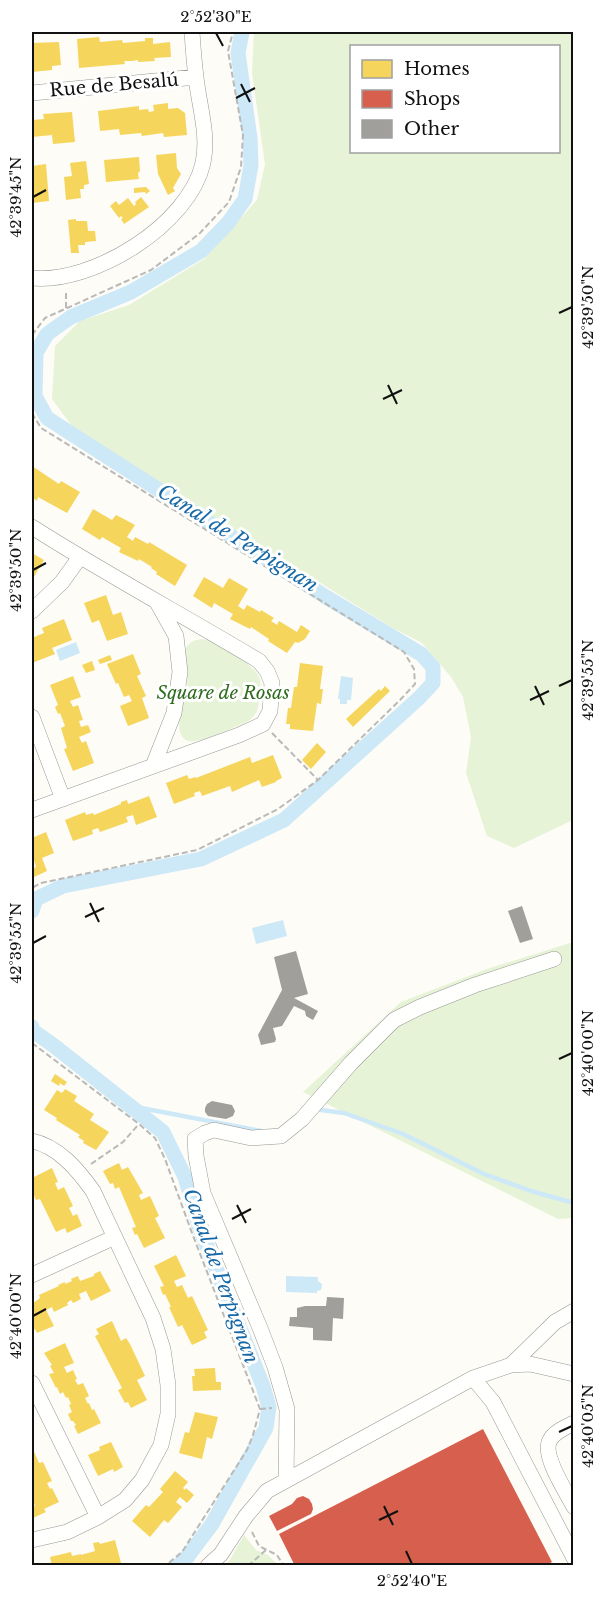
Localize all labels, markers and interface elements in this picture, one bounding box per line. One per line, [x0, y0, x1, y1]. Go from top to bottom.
text: 2°52'30"E [180, 7, 252, 26]
legend [350, 45, 560, 153]
text: Homes [404, 58, 470, 80]
street label: Rue de Besalú [49, 68, 179, 102]
text: Shops [404, 88, 460, 110]
text: Other [404, 118, 460, 140]
text: 42°39'45"N [6, 156, 25, 238]
text: 42°39'50"N [578, 265, 597, 349]
water label: Canal de Perpignan [153, 479, 323, 597]
text: 42°39'50"N [6, 528, 25, 612]
text: 42°39'55"N [578, 639, 597, 721]
park label: Square de Rosas [156, 682, 290, 704]
text: 42°39'55"N [6, 902, 25, 984]
text: 42°40'00"N [578, 1010, 597, 1096]
water label: Canal de Perpignan [178, 1185, 264, 1367]
text: 42°40'00"N [6, 1273, 25, 1359]
text: 42°40'05"N [578, 1384, 597, 1468]
text: 2°52'40"E [377, 1571, 447, 1590]

